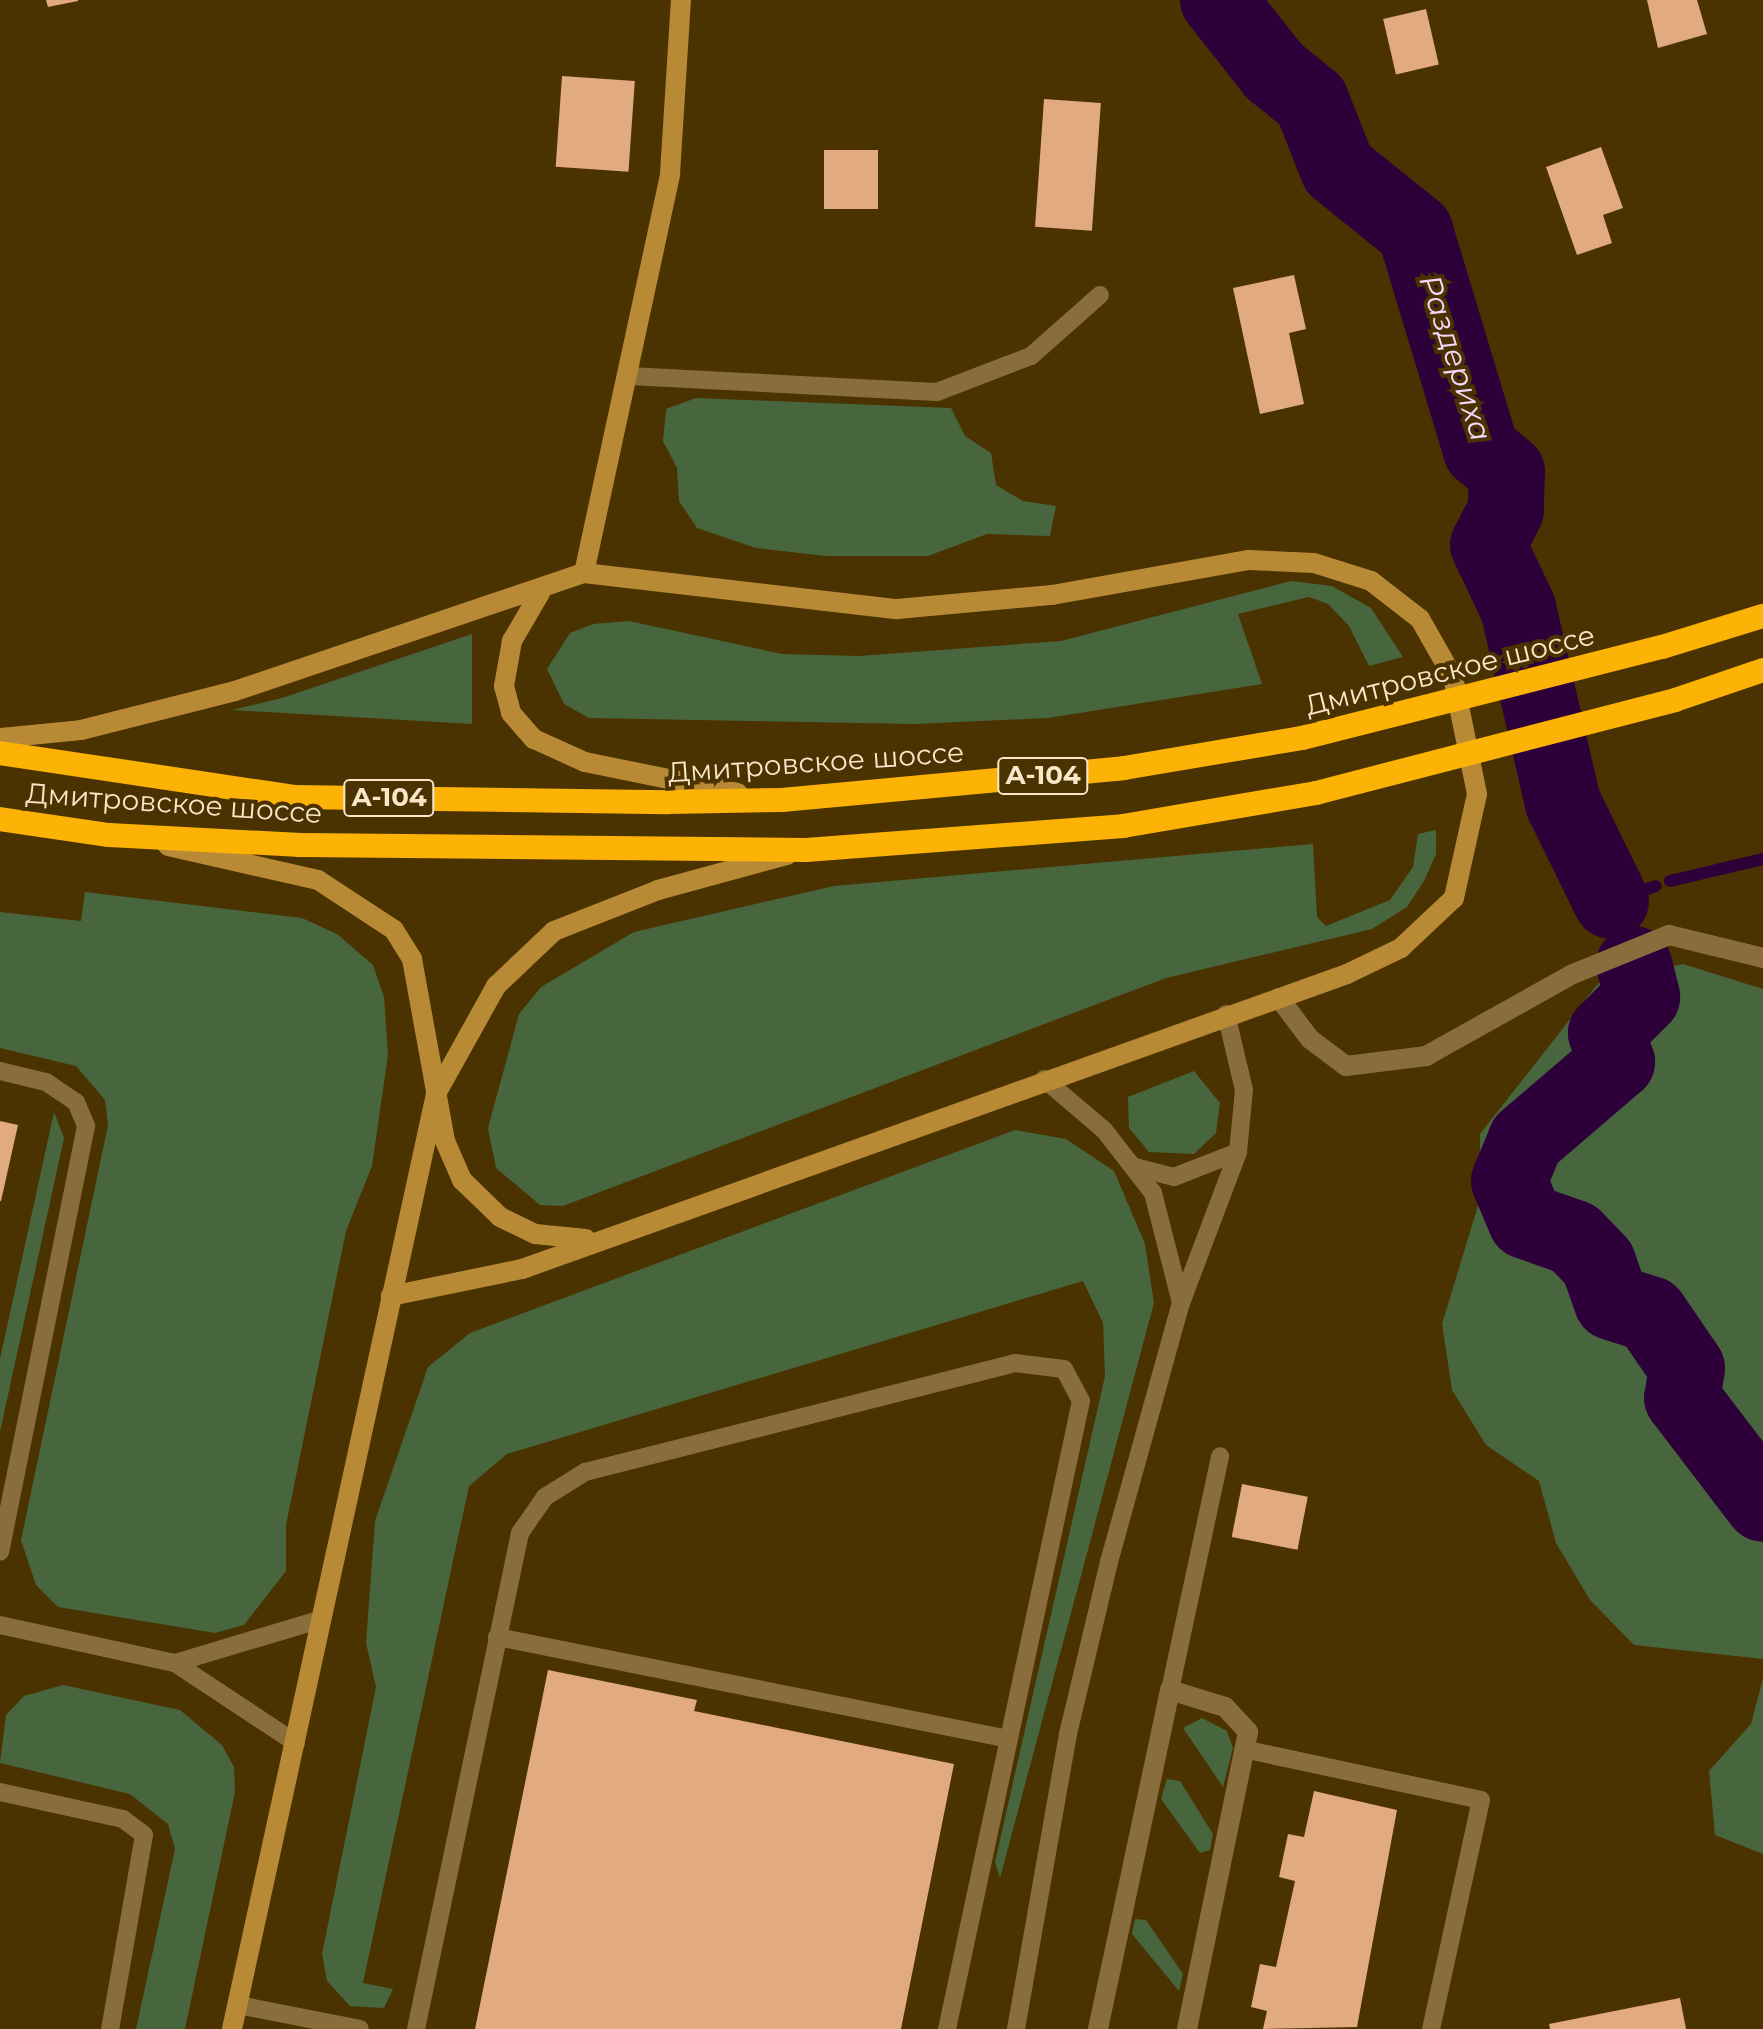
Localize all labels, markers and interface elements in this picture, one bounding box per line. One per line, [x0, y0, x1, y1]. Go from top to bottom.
water label: Раздериха [1411, 270, 1499, 446]
street label: Дмитровское шоссе [1302, 618, 1598, 722]
street label: Дмитровское шоссе [667, 735, 965, 789]
road number: А-104 [997, 754, 1089, 798]
street label: Дмитровское шоссе [25, 776, 323, 830]
road number: А-104 [343, 776, 435, 820]

